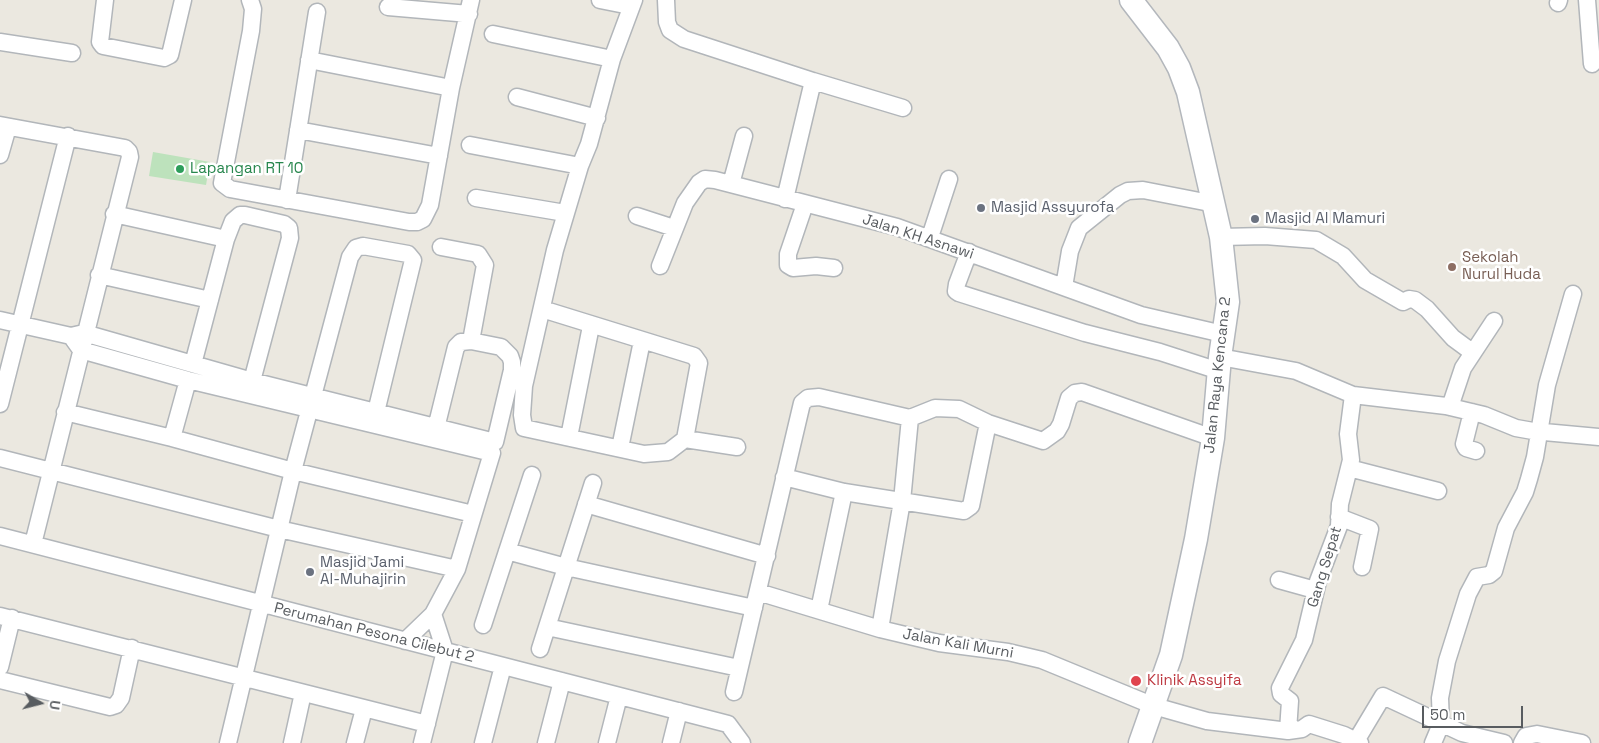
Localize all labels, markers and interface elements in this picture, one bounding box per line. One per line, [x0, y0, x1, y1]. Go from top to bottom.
place label: Lapangan RT 10 [190, 160, 303, 178]
marker: Lapangan RT 10 [174, 163, 186, 175]
place label: Masjid Assyurofa [991, 199, 1114, 217]
marker: Masjid Assyurofa [975, 202, 987, 214]
place label: Masjid Al Mamuri [1265, 210, 1385, 228]
street label: Jalan KH Asnawi [860, 211, 976, 263]
marker: Masjid Al Mamuri [1249, 213, 1261, 225]
place label: Sekolah Nurul Huda [1462, 249, 1541, 284]
marker: Sekolah Nurul Huda [1446, 261, 1458, 273]
street label: Jalan Raya Kencana 2 [1201, 296, 1235, 454]
street label: Gang Sepat [1304, 524, 1346, 610]
place label: Masjid Jami Al-Muhajirin [320, 554, 406, 589]
marker: Masjid Jami Al-Muhajirin [304, 566, 316, 578]
street label: Perumahan Pesona Cilebut 2 [272, 599, 476, 667]
street label: Jalan Kali Murni [901, 625, 1015, 663]
place label: Klinik Assyifa [1147, 672, 1242, 690]
marker: Klinik Assyifa [1129, 674, 1143, 688]
north arrow [15, 678, 65, 728]
scale bar [1424, 696, 1525, 728]
text: U [45, 699, 64, 711]
text: 50 m [1430, 705, 1465, 724]

